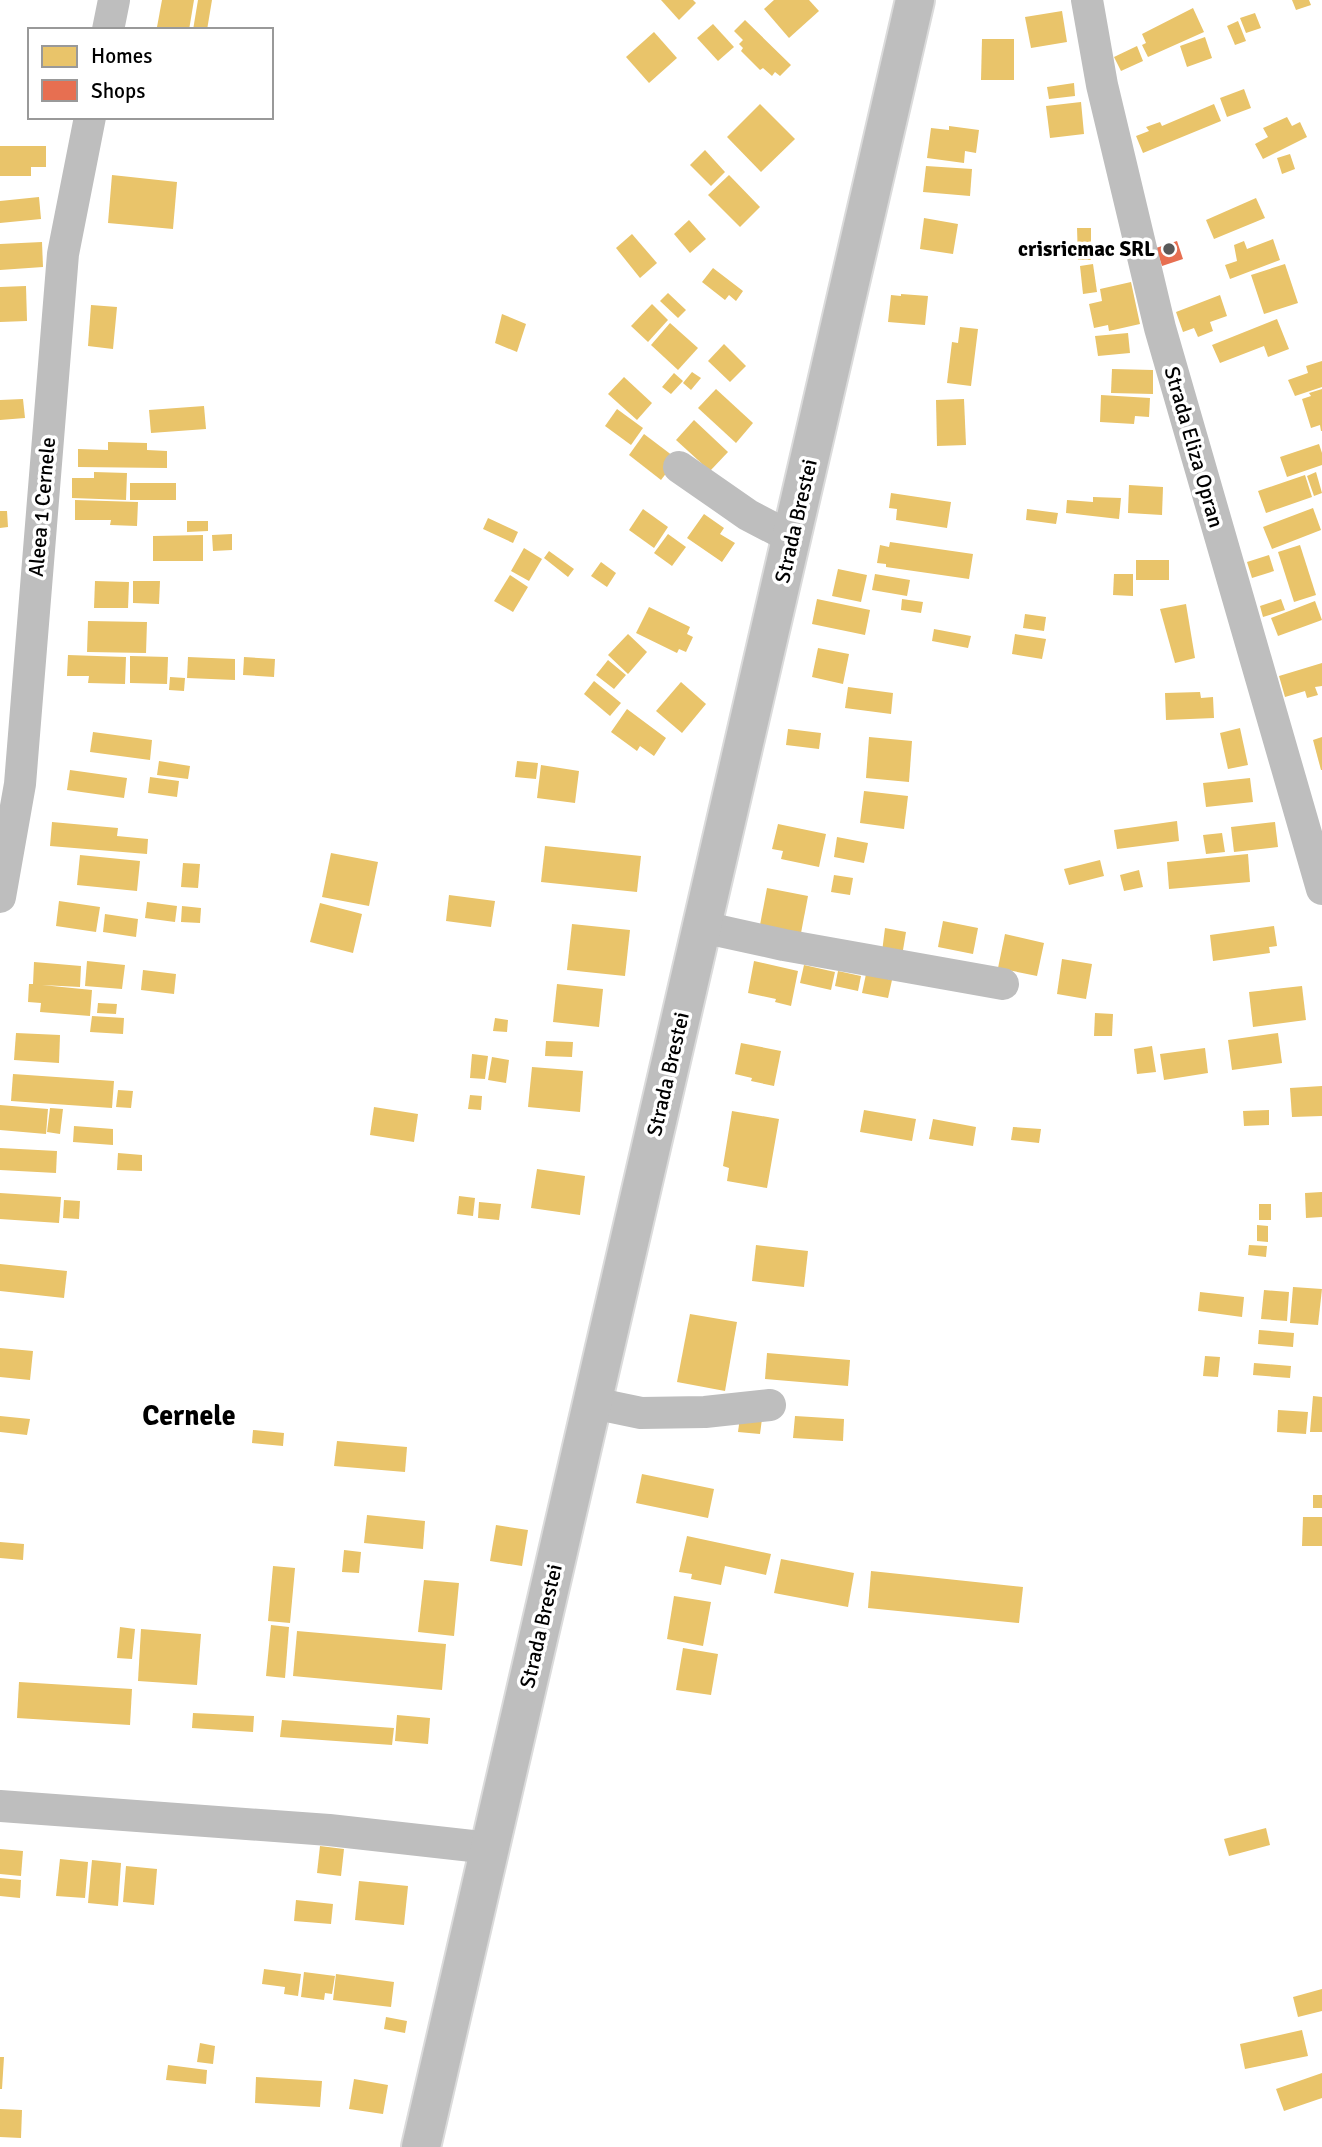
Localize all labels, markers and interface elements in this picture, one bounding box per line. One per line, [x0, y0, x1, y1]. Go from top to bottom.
legend [28, 28, 273, 119]
text: Homes [91, 43, 153, 69]
text: Shops [91, 78, 145, 104]
place label: crisricmac SRL [1018, 236, 1155, 262]
marker: crisricmac SRL [1161, 241, 1177, 257]
street label: Strada Eliza Opran [1159, 363, 1229, 531]
street label: Aleea 1 Cernele [23, 436, 61, 578]
street label: Strada Brestei [769, 457, 823, 585]
street label: Strada Brestei [641, 1010, 695, 1138]
district label: Cernele [142, 1399, 236, 1433]
street label: Strada Brestei [514, 1562, 568, 1690]

